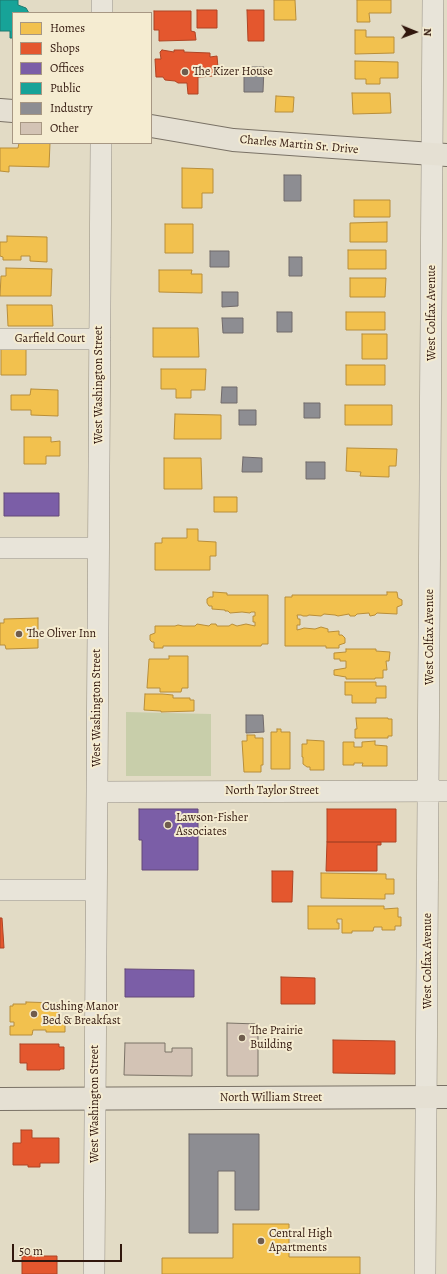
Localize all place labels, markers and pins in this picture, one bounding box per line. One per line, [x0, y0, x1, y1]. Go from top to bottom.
place label: The Kizer House [193, 65, 273, 79]
marker: The Kizer House [180, 67, 190, 77]
place label: The Oliver Inn [27, 627, 96, 641]
marker: The Oliver Inn [14, 629, 24, 639]
place label: Lawson-Fisher Associates [176, 811, 248, 839]
marker: Lawson-Fisher Associates [163, 820, 173, 830]
place label: Cushing Manor Bed & Breakfast [42, 1000, 121, 1028]
marker: Cushing Manor Bed & Breakfast [29, 1009, 39, 1019]
place label: The Prairie Building [250, 1024, 303, 1052]
marker: The Prairie Building [237, 1033, 247, 1043]
place label: Central High Apartments [269, 1227, 332, 1255]
marker: Central High Apartments [256, 1236, 266, 1246]

